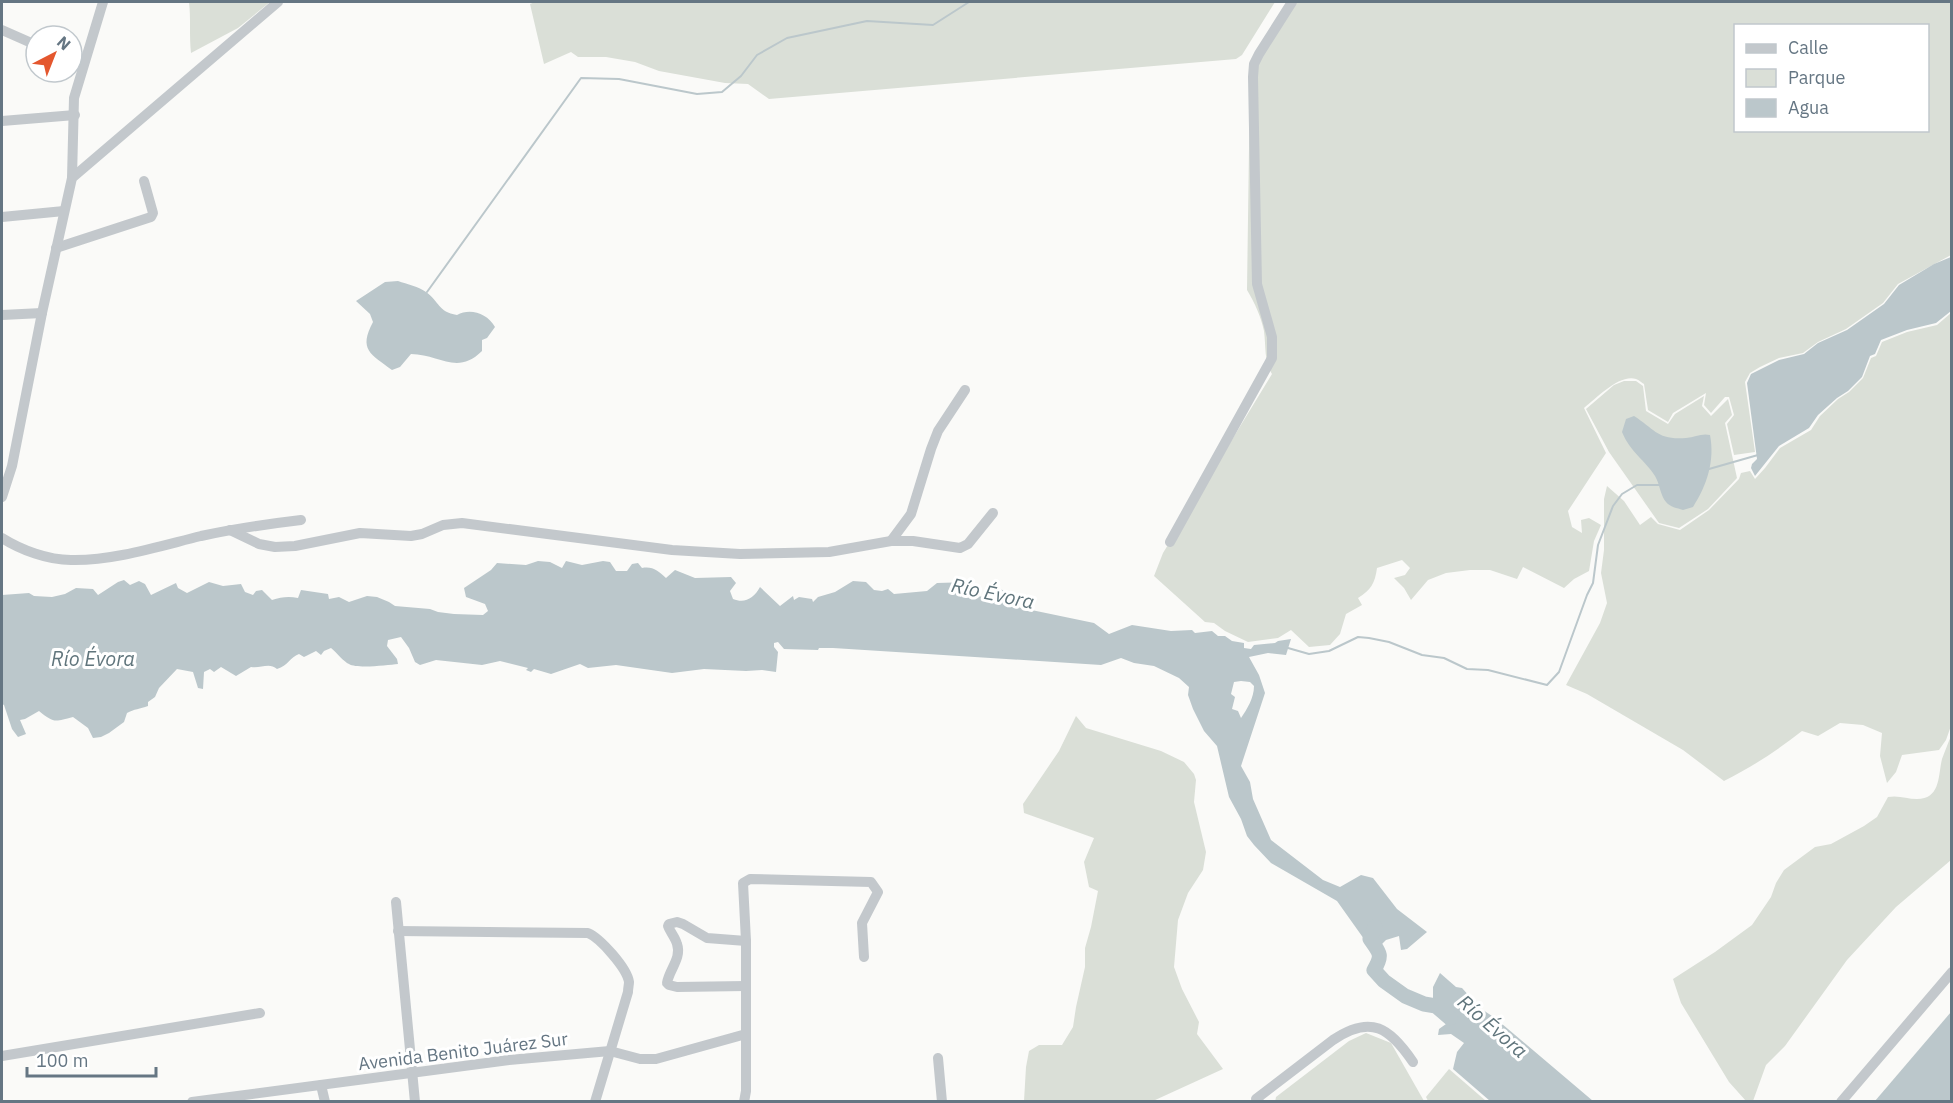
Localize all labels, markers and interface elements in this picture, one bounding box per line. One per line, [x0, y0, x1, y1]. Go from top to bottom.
north arrow [24, 24, 84, 84]
legend [1734, 24, 1929, 132]
text: N [53, 32, 75, 54]
text: Calle [1788, 36, 1828, 59]
text: Parque [1788, 66, 1846, 89]
text: Agua [1788, 96, 1829, 119]
water label: Río Évora [949, 571, 1037, 615]
water label: Río Évora [51, 645, 135, 672]
water label: Río Évora [1452, 988, 1534, 1064]
street label: Avenida Benito Juárez Sur [357, 1027, 569, 1075]
scale bar [27, 1040, 156, 1078]
text: 100 m [36, 1049, 88, 1072]

